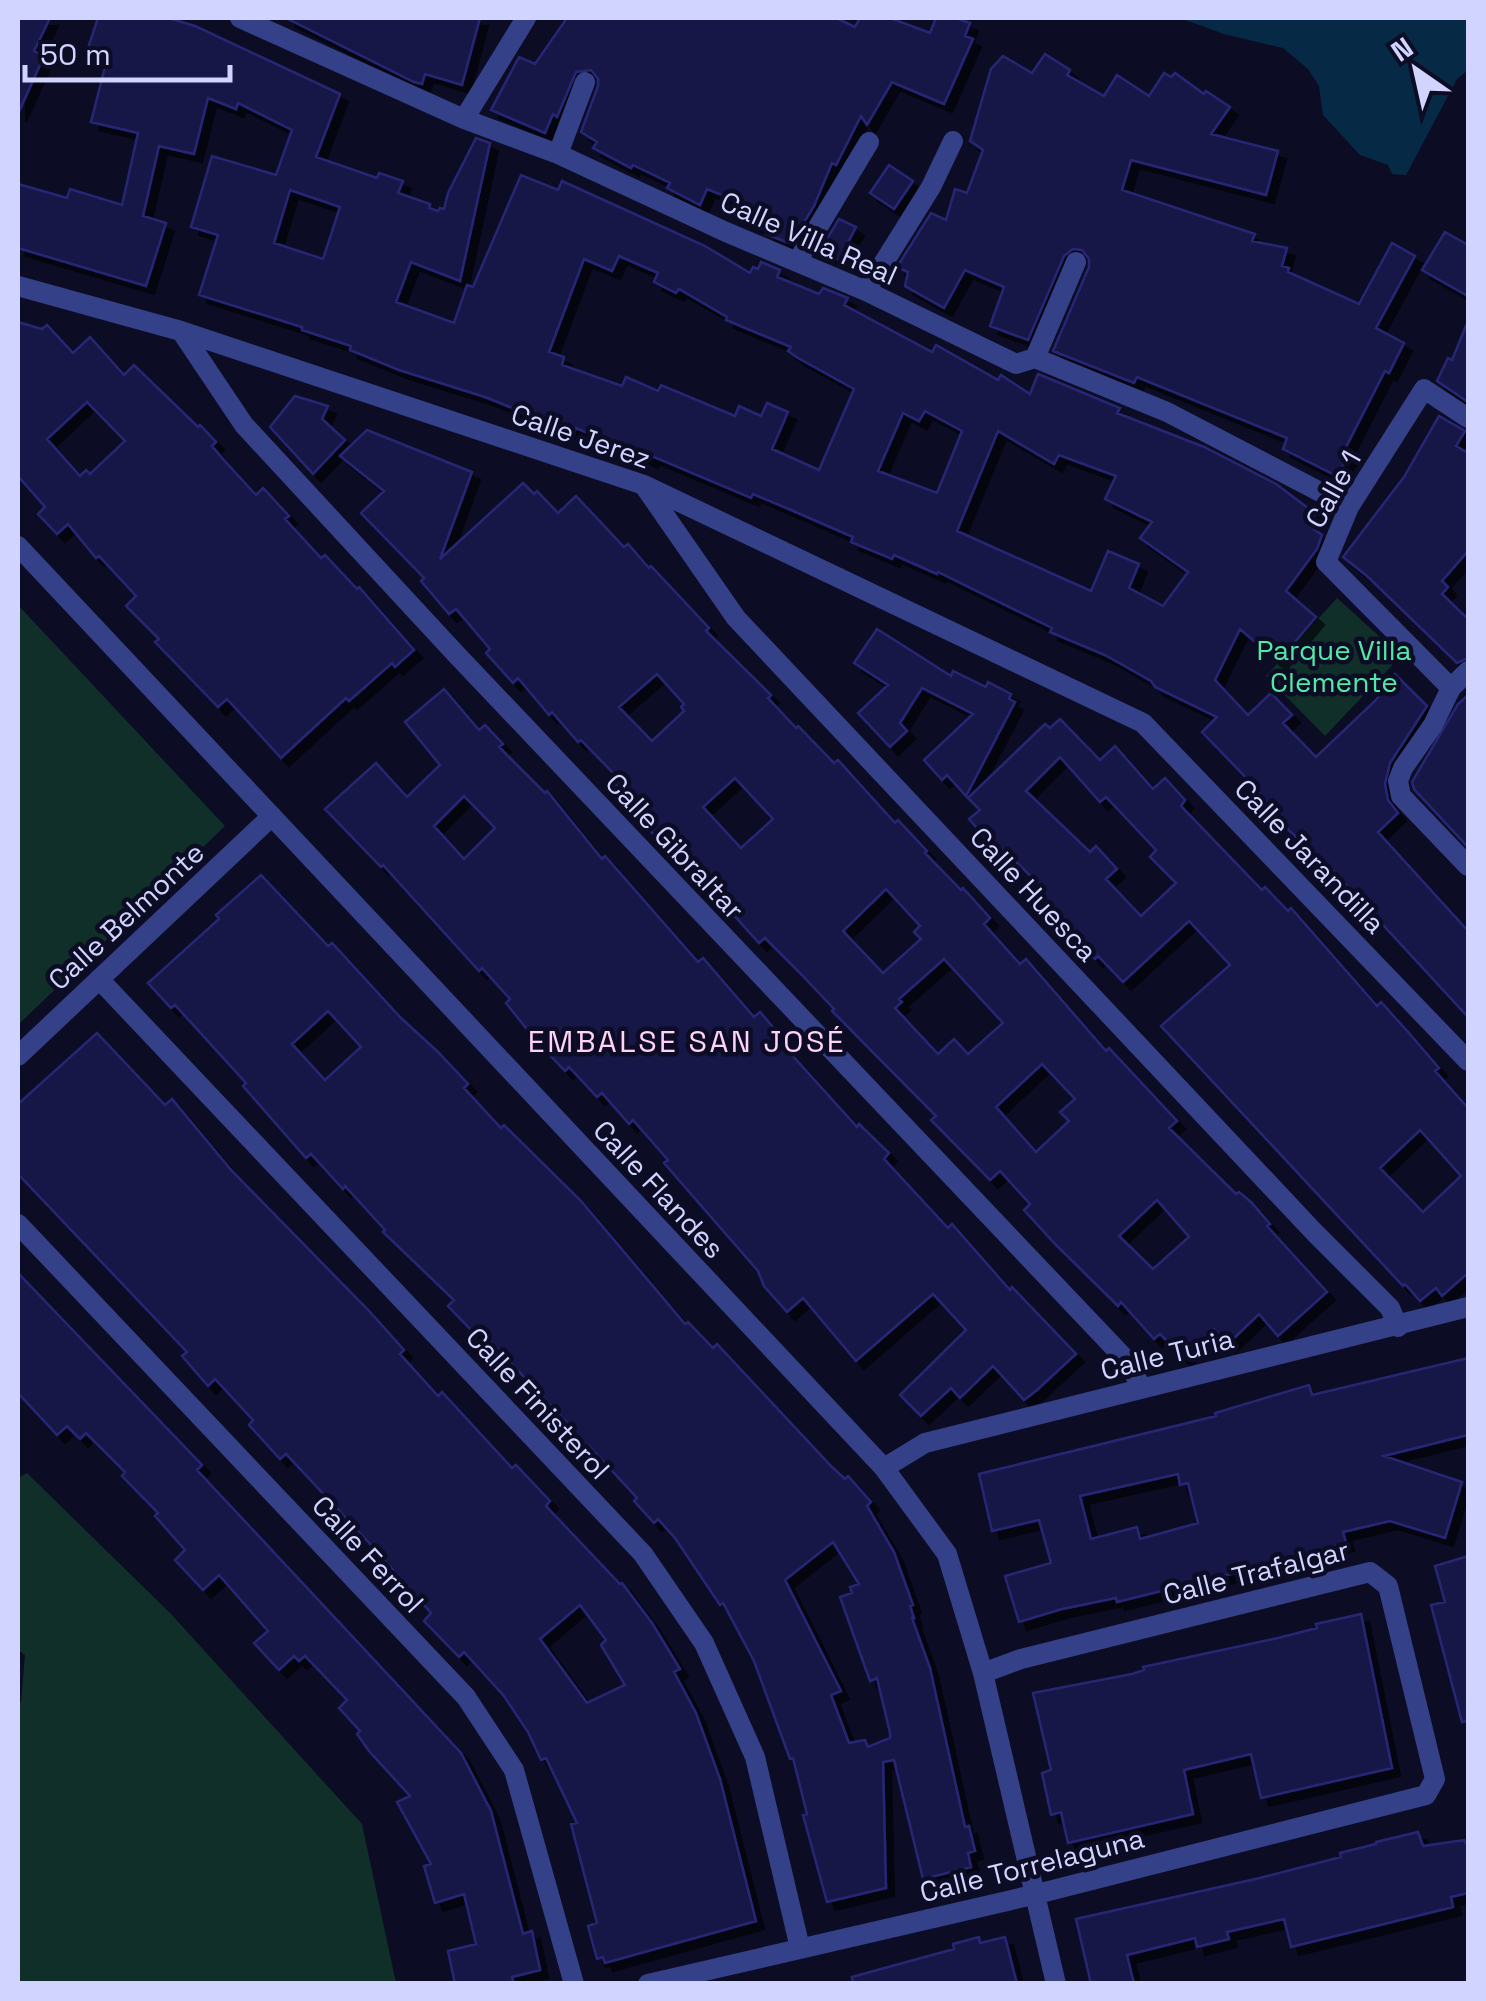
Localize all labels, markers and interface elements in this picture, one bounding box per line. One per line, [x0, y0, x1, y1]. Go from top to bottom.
scale bar [25, 20, 230, 82]
north arrow [1366, 20, 1466, 120]
text: N [1384, 29, 1420, 69]
text: 50 m [40, 35, 111, 74]
street label: Calle Villa Real [715, 183, 903, 293]
street label: Calle Jerez [507, 395, 655, 477]
street label: Calle 1 [1297, 444, 1369, 534]
park label: Parque Villa Clemente [1256, 632, 1412, 700]
street label: Calle Gibraltar [598, 765, 752, 927]
street label: Calle Jarandilla [1227, 771, 1393, 941]
street label: Calle Huesca [962, 819, 1106, 969]
street label: Calle Belmonte [40, 834, 212, 998]
district label: EMBALSE SAN JOSÉ [528, 1022, 846, 1061]
street label: Calle Flandes [586, 1112, 732, 1266]
street label: Calle Finisterol [458, 1319, 618, 1487]
street label: Calle Turia [1097, 1320, 1237, 1388]
street label: Calle Ferrol [304, 1488, 432, 1620]
street label: Calle Trafalgar [1159, 1532, 1353, 1612]
street label: Calle Torrelaguna [916, 1820, 1148, 1910]

